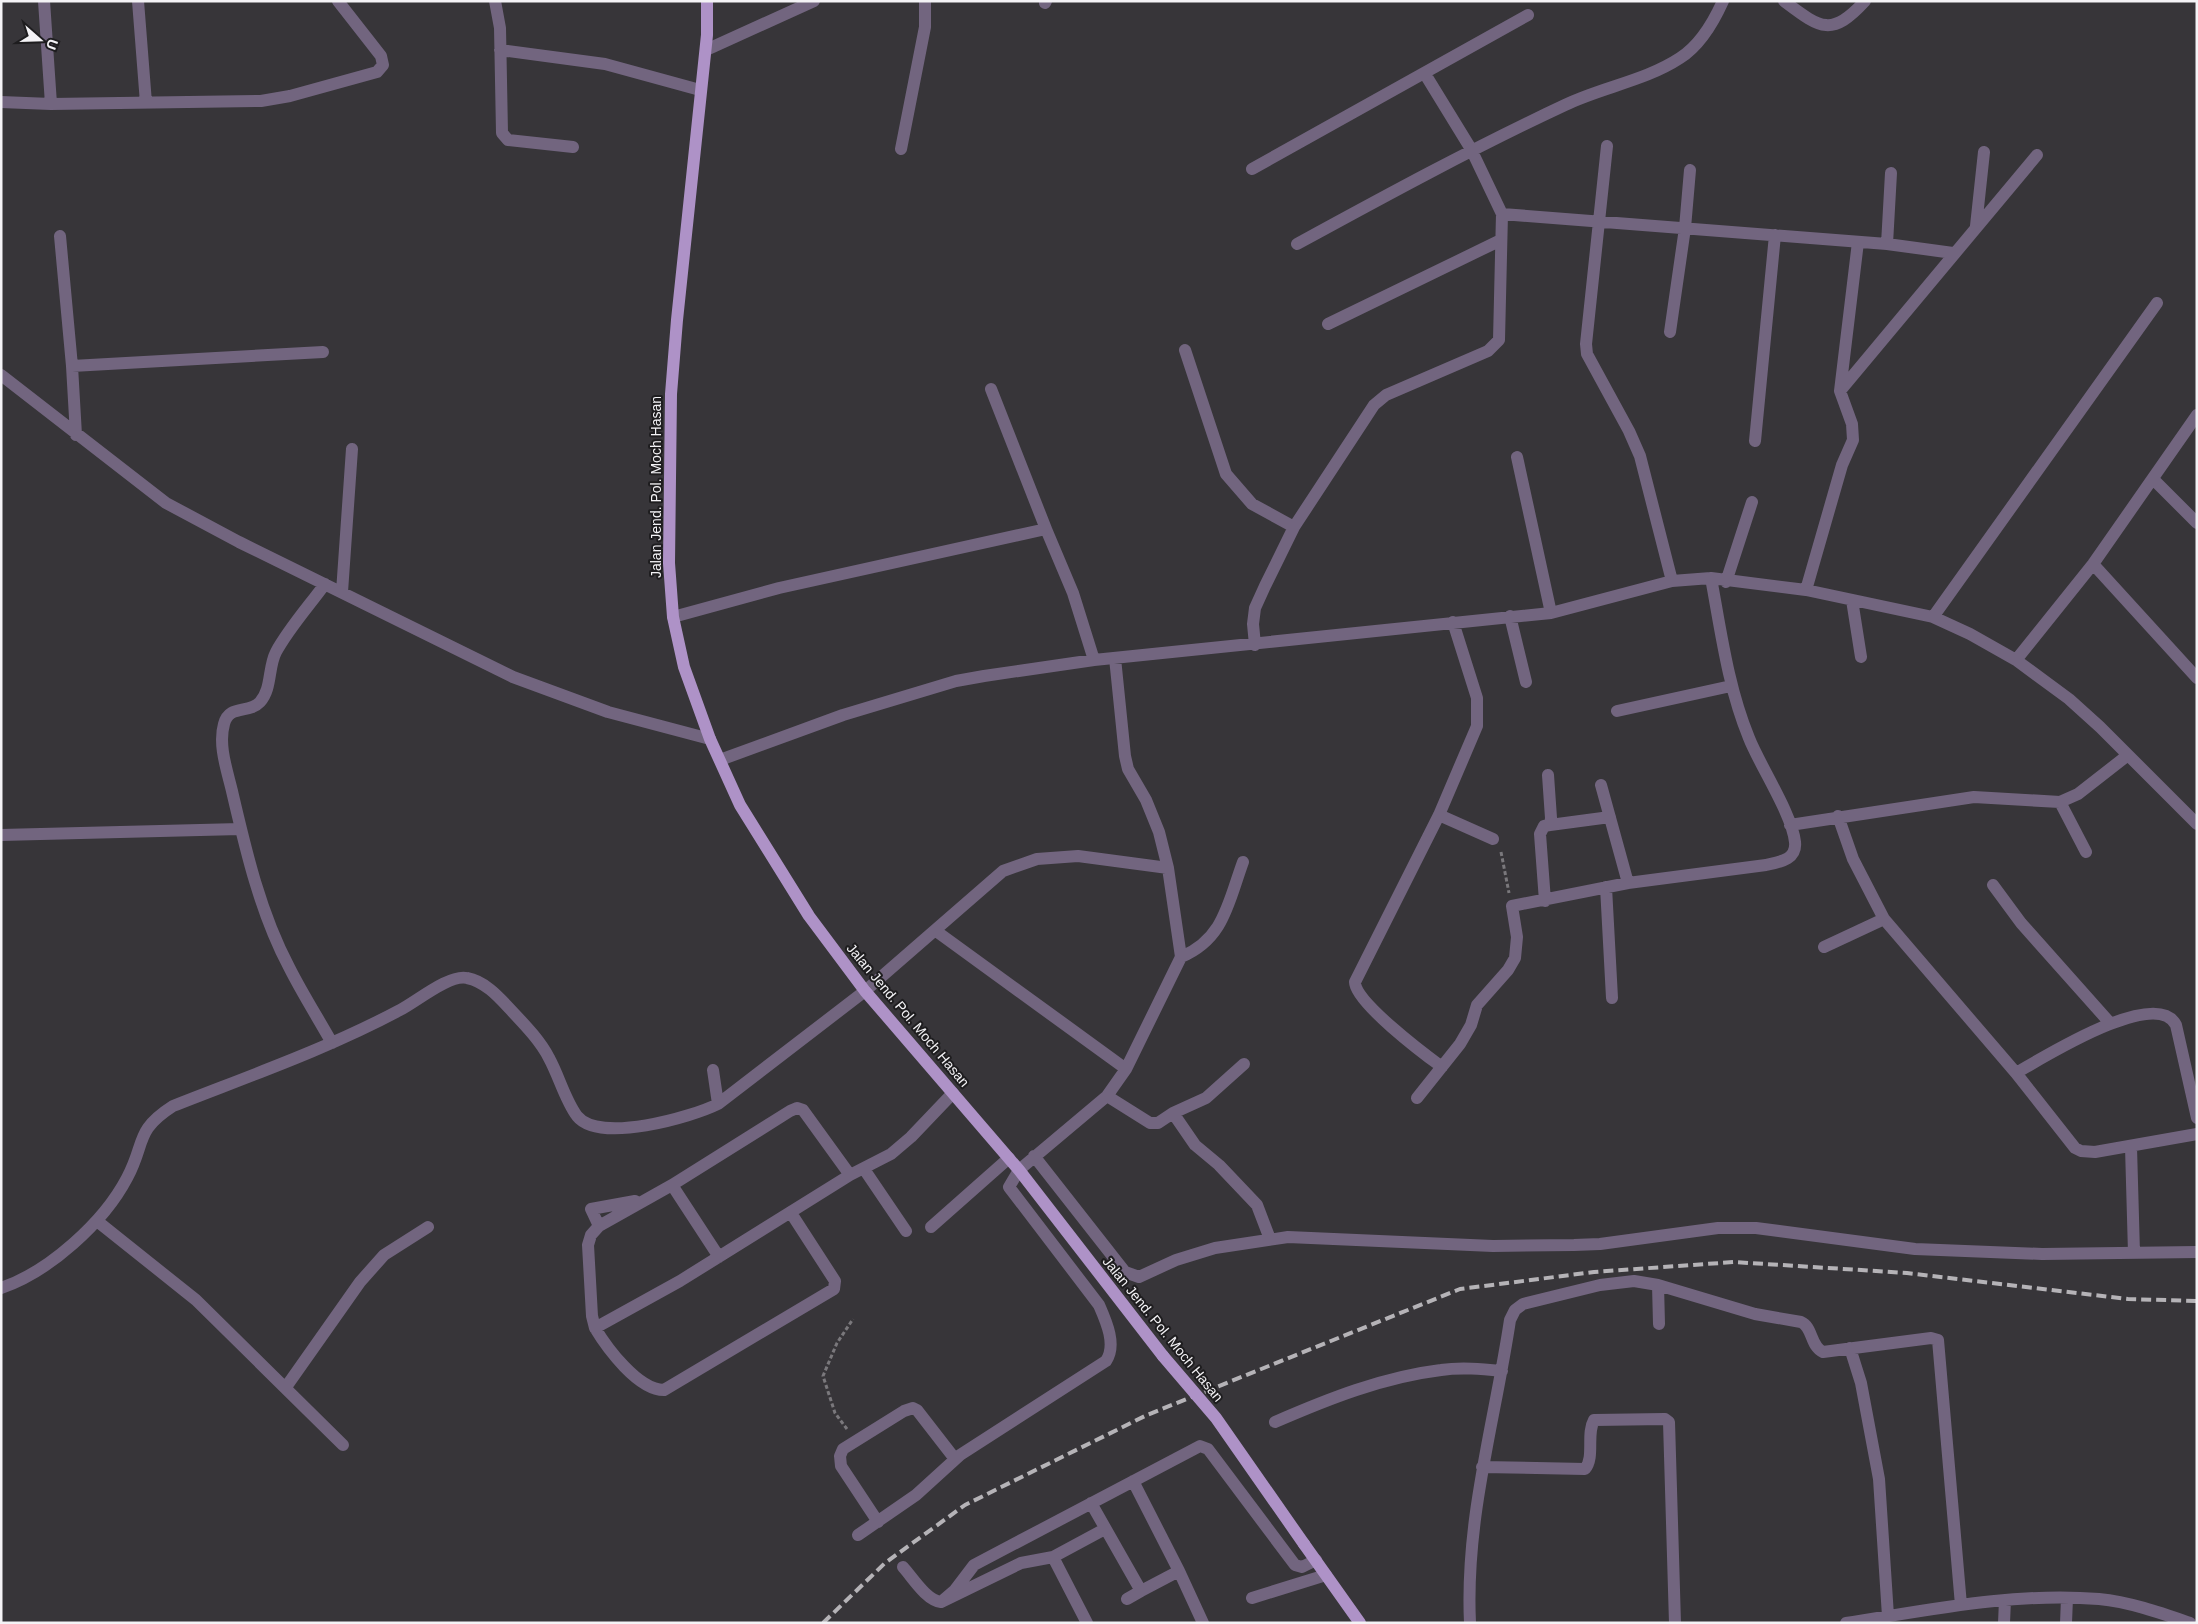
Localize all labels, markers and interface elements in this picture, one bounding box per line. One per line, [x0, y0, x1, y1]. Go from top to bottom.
north arrow [15, 15, 65, 65]
text: U [43, 37, 61, 52]
street label: Jalan Jend. Pol. Moch Hasan [648, 396, 664, 578]
street label: Jalan Jend. Pol. Moch Hasan [843, 940, 973, 1090]
street label: Jalan Jend. Pol. Moch Hasan [1099, 1253, 1227, 1405]

